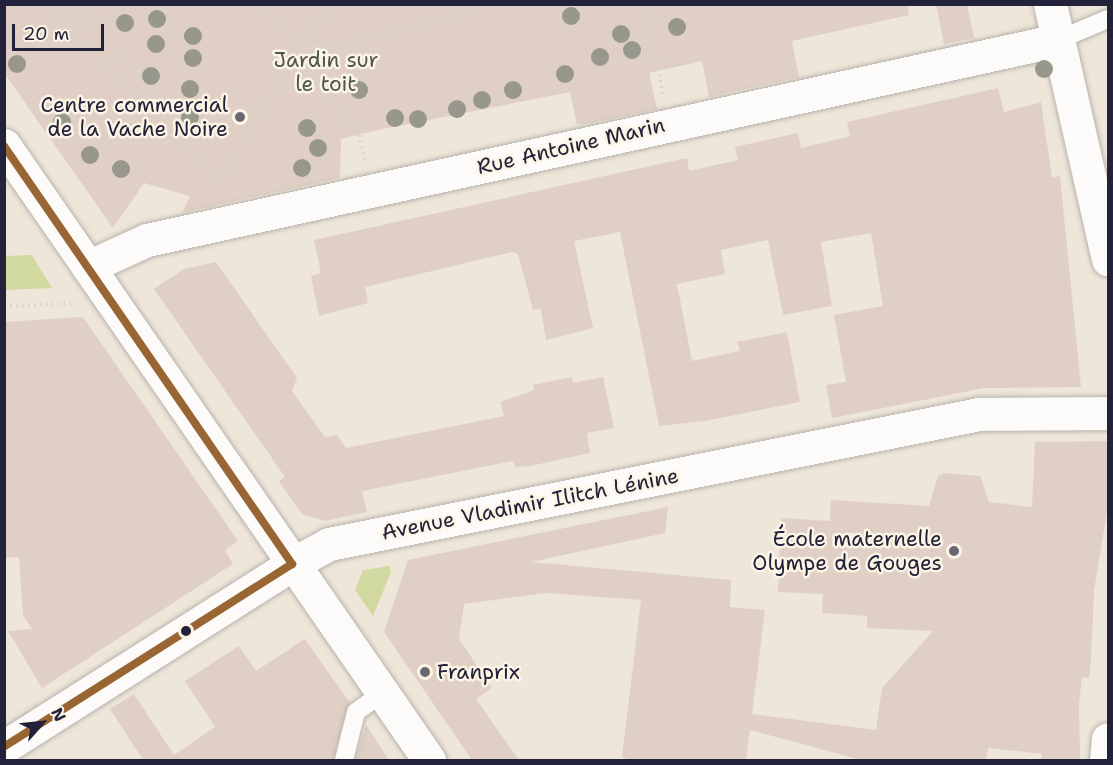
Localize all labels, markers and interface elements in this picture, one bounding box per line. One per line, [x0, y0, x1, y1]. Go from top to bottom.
scale bar [15, 12, 106, 50]
text: 20 m [23, 22, 69, 46]
park label: Jardin sur le toit [274, 47, 378, 97]
place label: Centre commercial de la Vache Noire [40, 92, 228, 142]
marker: Centre commercial de la Vache Noire [233, 110, 247, 124]
street label: Rue Antoine Marin [475, 112, 667, 180]
street label: Avenue Vladimir Ilitch Lénine [379, 463, 681, 545]
place label: École maternelle Olympe de Gouges [752, 526, 942, 576]
marker: École maternelle Olympe de Gouges [947, 544, 961, 558]
unlabelled marker [180, 625, 192, 637]
place label: Franprix [437, 659, 520, 685]
marker: Franprix [418, 665, 432, 679]
north arrow [12, 693, 72, 753]
text: N [46, 704, 71, 725]

